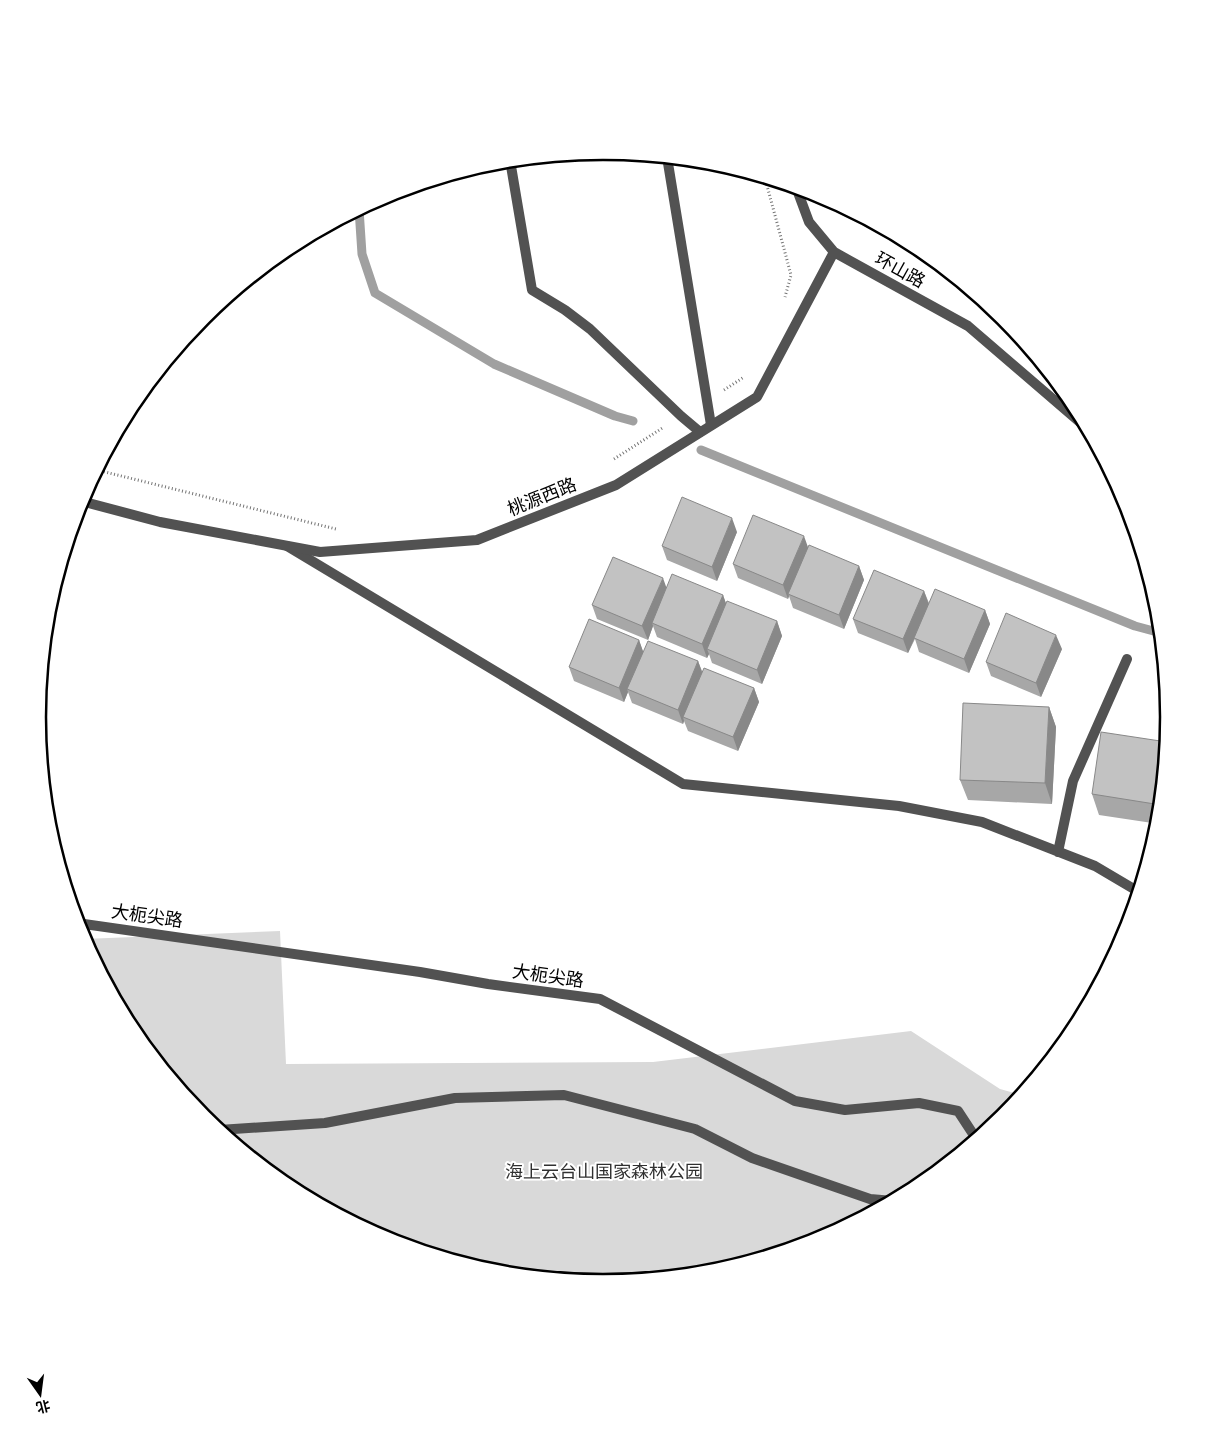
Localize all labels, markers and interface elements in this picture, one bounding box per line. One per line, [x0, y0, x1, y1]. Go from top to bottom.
street label: 环山路 [871, 246, 929, 293]
street label: 桃源西路 [504, 472, 579, 521]
street label: 大枙尖路 [110, 899, 184, 932]
street label: 大枙尖路 [511, 959, 585, 992]
park label: 海上云台山国家森林公园 [505, 1160, 703, 1183]
north arrow [15, 1369, 65, 1419]
text: 北 [34, 1396, 52, 1417]

